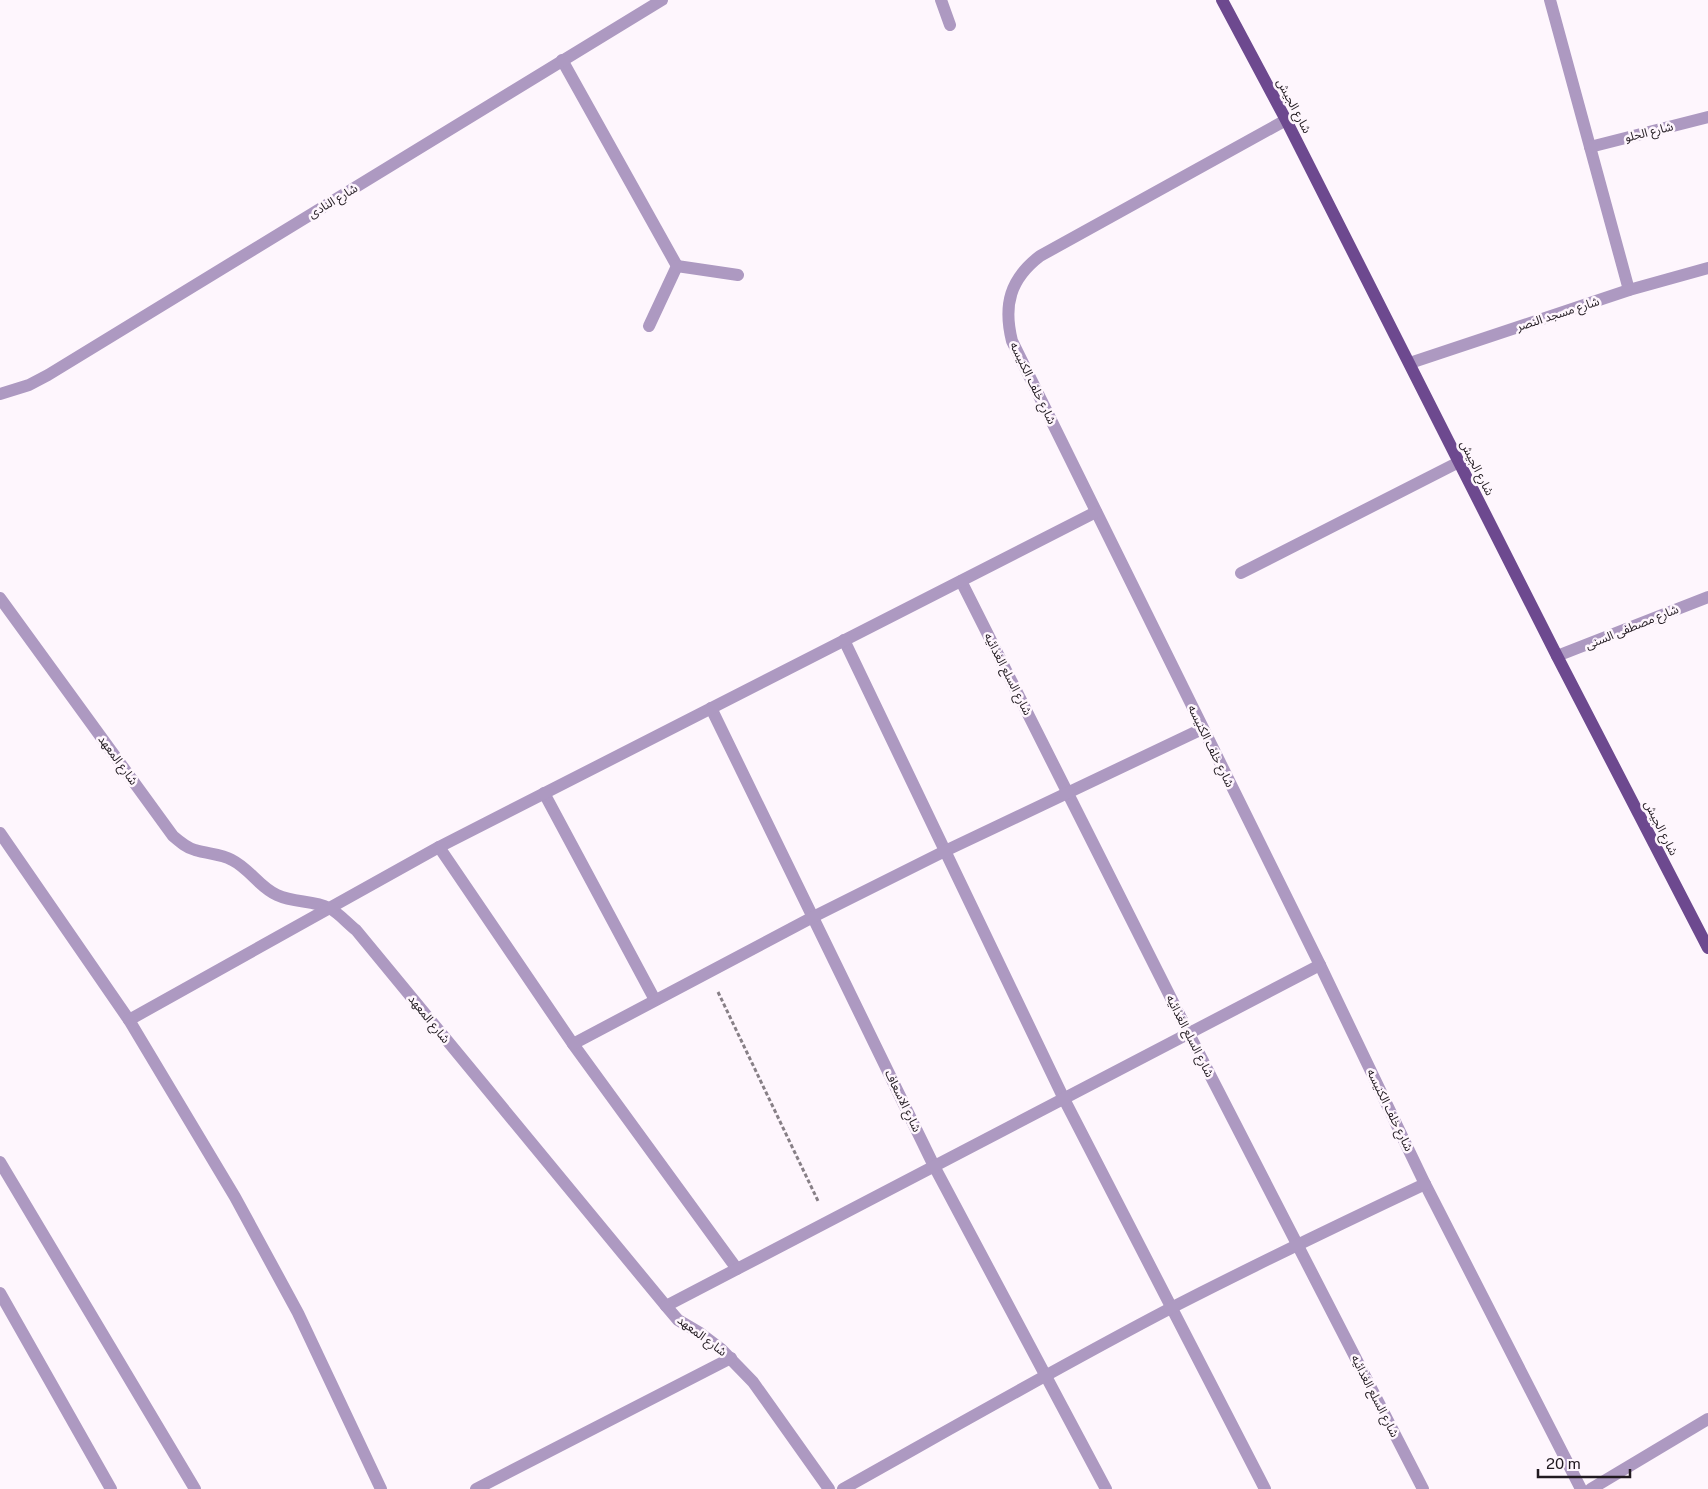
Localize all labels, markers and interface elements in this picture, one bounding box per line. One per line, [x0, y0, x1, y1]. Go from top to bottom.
street label: شارع الجيش [1272, 76, 1314, 137]
street label: شارع الحلو [1623, 119, 1675, 147]
street label: شارع النادى [306, 181, 361, 223]
street label: شارع مسجد النصر [1514, 294, 1602, 336]
street label: شارع خلف الكنيسه [1005, 340, 1059, 427]
street label: شارع الجيش [1455, 438, 1497, 499]
street label: شارع مصطفى السنى [1583, 602, 1681, 654]
street label: شارع السلع الغذائيه [979, 631, 1035, 718]
street label: شارع خلف الكنيسه [1183, 703, 1237, 790]
street label: شارع المعهد [94, 732, 141, 789]
street label: شارع الجيش [1639, 798, 1681, 859]
street label: شارع المعهد [404, 992, 453, 1047]
street label: شارع السلع الغذائيه [1161, 993, 1217, 1080]
street label: شارع خلف الكنيسه [1362, 1067, 1416, 1154]
street label: شارع الاسعاف [880, 1068, 924, 1135]
street label: شارع المعهد [673, 1313, 729, 1361]
street label: شارع السلع الغذائيه [1346, 1353, 1402, 1440]
scale bar [1538, 1446, 1630, 1478]
text: 20 m [1546, 1455, 1581, 1472]

